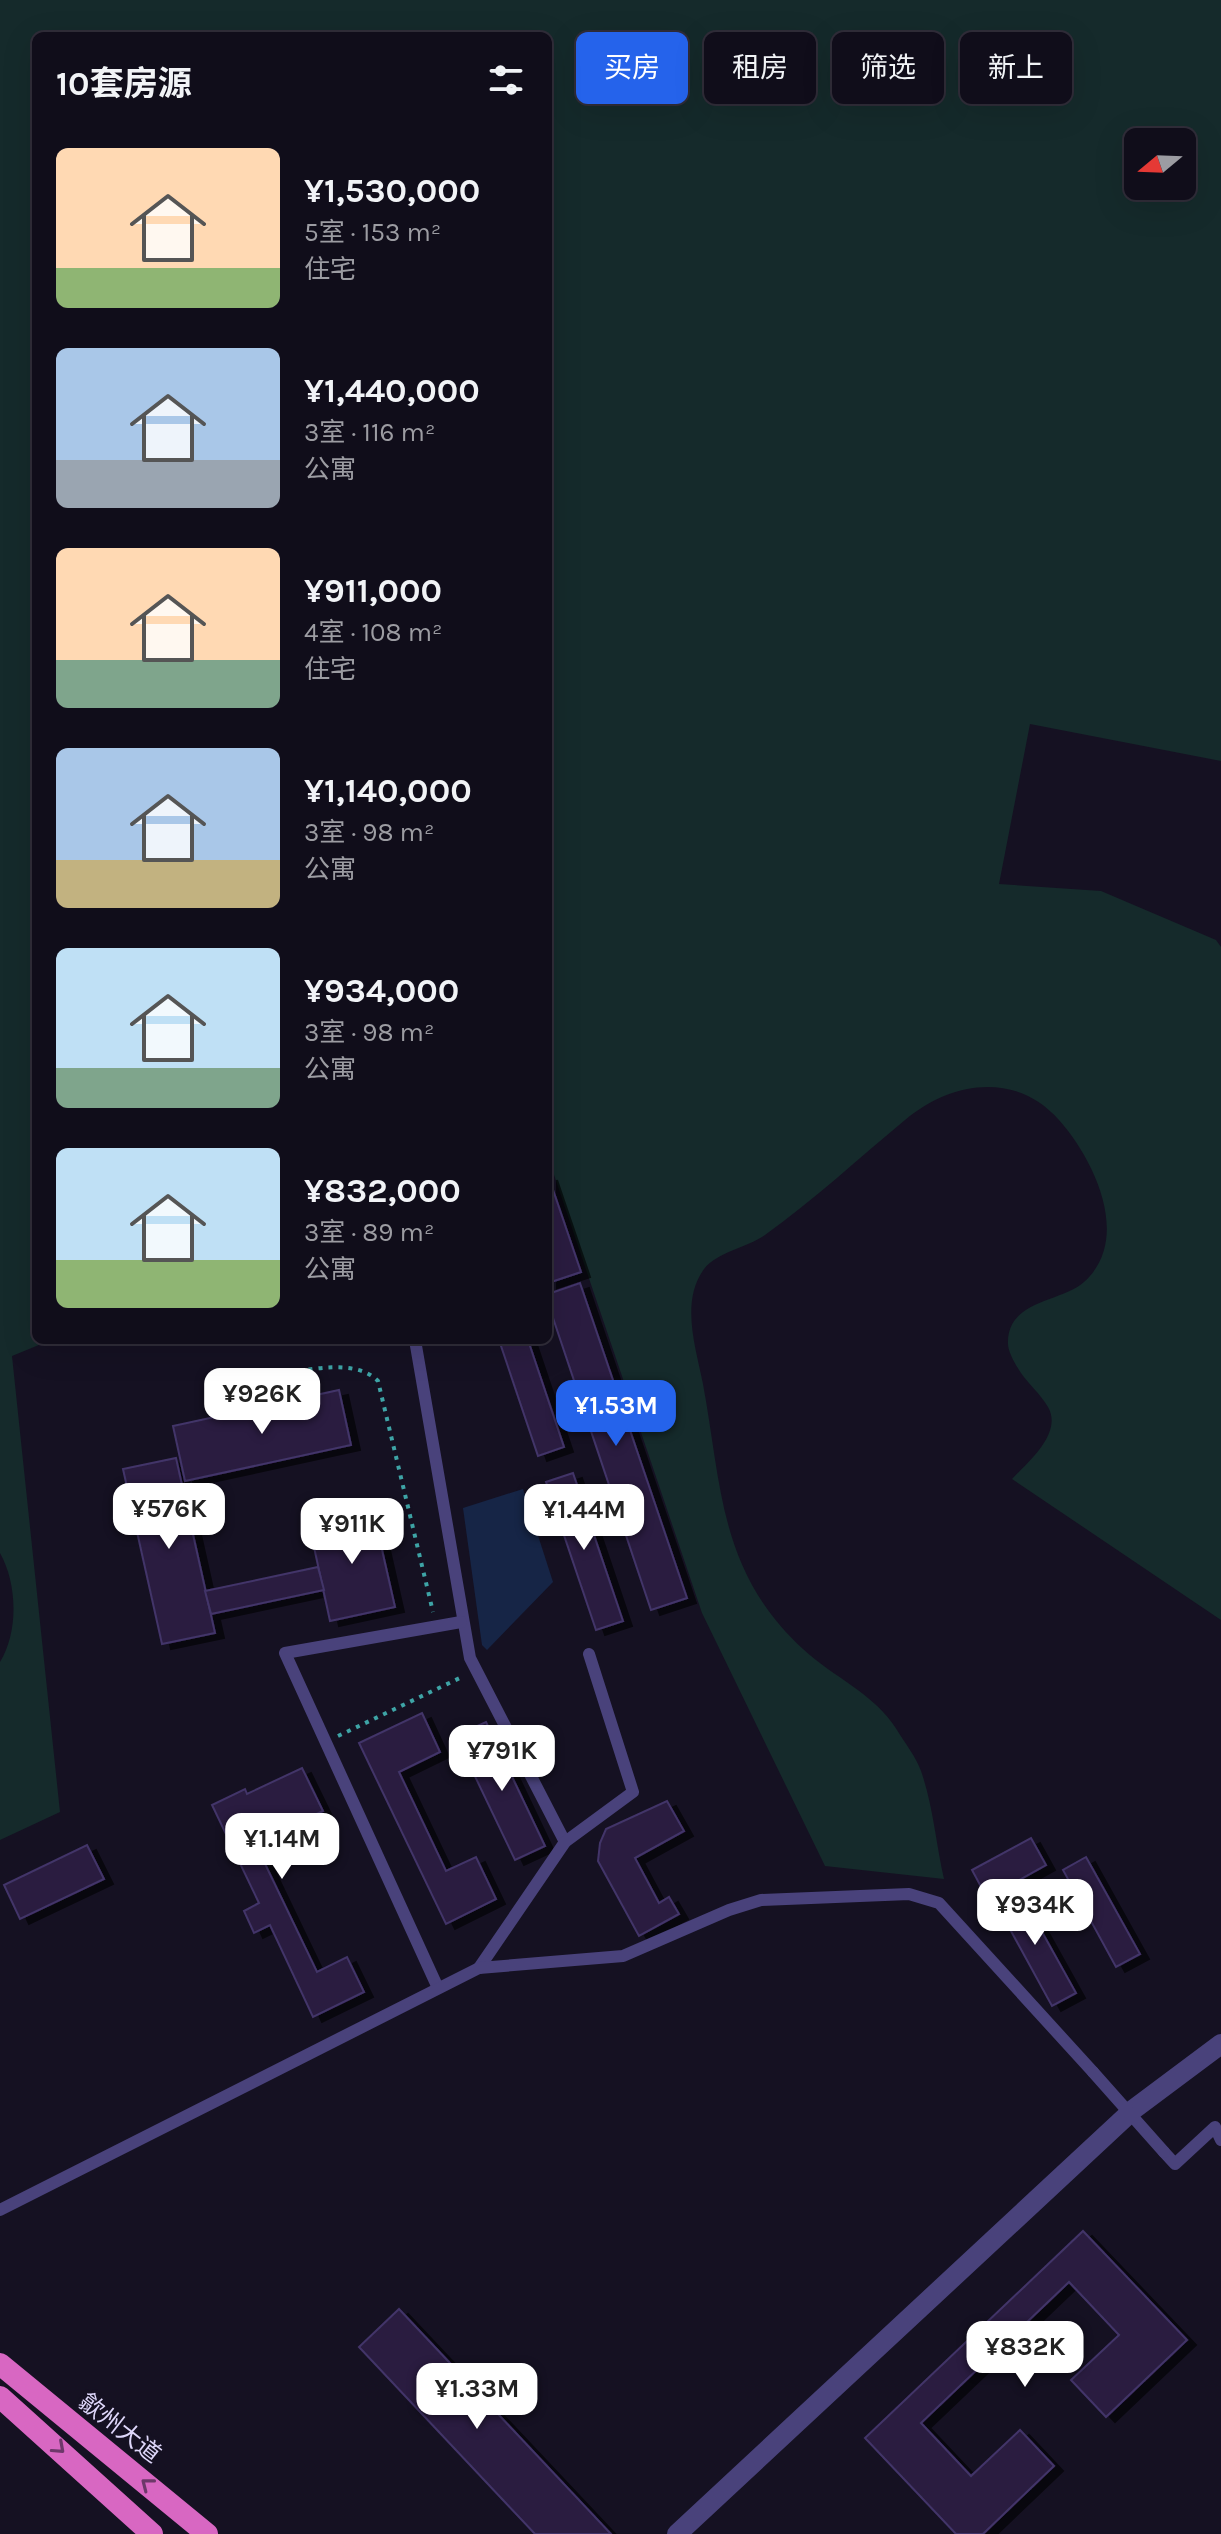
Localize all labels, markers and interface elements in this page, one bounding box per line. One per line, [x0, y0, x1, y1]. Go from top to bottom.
chip: 买房 [576, 32, 688, 104]
chip: 租房 [704, 32, 816, 104]
chip: 筛选 [832, 32, 944, 104]
chip: 新上 [960, 32, 1072, 104]
icon: filters [484, 58, 528, 102]
text: 10套房源 [56, 64, 192, 104]
north arrow [1124, 128, 1196, 200]
map controls [1124, 128, 1196, 200]
text: ¥1,530,000 [304, 171, 480, 211]
icon: home [120, 180, 216, 276]
text: 5室 · 153 m² [304, 217, 441, 248]
text: 住宅 [304, 254, 356, 285]
text: ¥1,440,000 [304, 371, 480, 411]
icon: home [120, 380, 216, 476]
text: 3室 · 116 m² [304, 417, 435, 448]
text: 公寓 [304, 454, 356, 485]
text: ¥911,000 [304, 571, 442, 611]
icon: home [120, 580, 216, 676]
text: 4室 · 108 m² [304, 617, 442, 648]
text: 住宅 [304, 654, 356, 685]
text: ¥1,140,000 [304, 771, 472, 811]
icon: home [120, 780, 216, 876]
text: 3室 · 98 m² [304, 817, 434, 848]
text: 公寓 [304, 854, 356, 885]
text: ¥934,000 [304, 971, 459, 1011]
icon: home [120, 980, 216, 1076]
text: 3室 · 98 m² [304, 1017, 434, 1048]
text: 公寓 [304, 1054, 356, 1085]
text: ¥832,000 [304, 1171, 461, 1211]
icon: home [120, 1180, 216, 1276]
text: 3室 · 89 m² [304, 1217, 434, 1248]
text: 公寓 [304, 1254, 356, 1285]
pin: ¥926K [206, 1368, 318, 1436]
text: ¥926K [222, 1378, 302, 1409]
pin: ¥1.53M [551, 1380, 681, 1448]
text: ¥1.53M [574, 1390, 658, 1421]
pin: ¥576K [113, 1483, 225, 1551]
pin: ¥1.44M [519, 1484, 649, 1552]
text: ¥576K [131, 1493, 207, 1524]
text: ¥1.44M [542, 1494, 626, 1525]
pin: ¥911K [296, 1498, 408, 1566]
text: ¥911K [319, 1508, 385, 1539]
pin: ¥791K [446, 1725, 558, 1793]
text: ¥791K [467, 1735, 537, 1766]
pin: ¥1.14M [217, 1813, 347, 1881]
text: ¥1.14M [243, 1823, 321, 1854]
pin: ¥934K [979, 1879, 1091, 1947]
text: ¥934K [995, 1889, 1075, 1920]
pin: ¥832K [969, 2321, 1081, 2389]
text: ¥832K [985, 2331, 1065, 2362]
pin: ¥1.33M [412, 2363, 542, 2431]
text: ¥1.33M [434, 2373, 520, 2404]
street label: 歙州大道 [74, 2387, 166, 2469]
one-way arrow [50, 2438, 64, 2453]
one-way arrow [141, 2479, 156, 2493]

